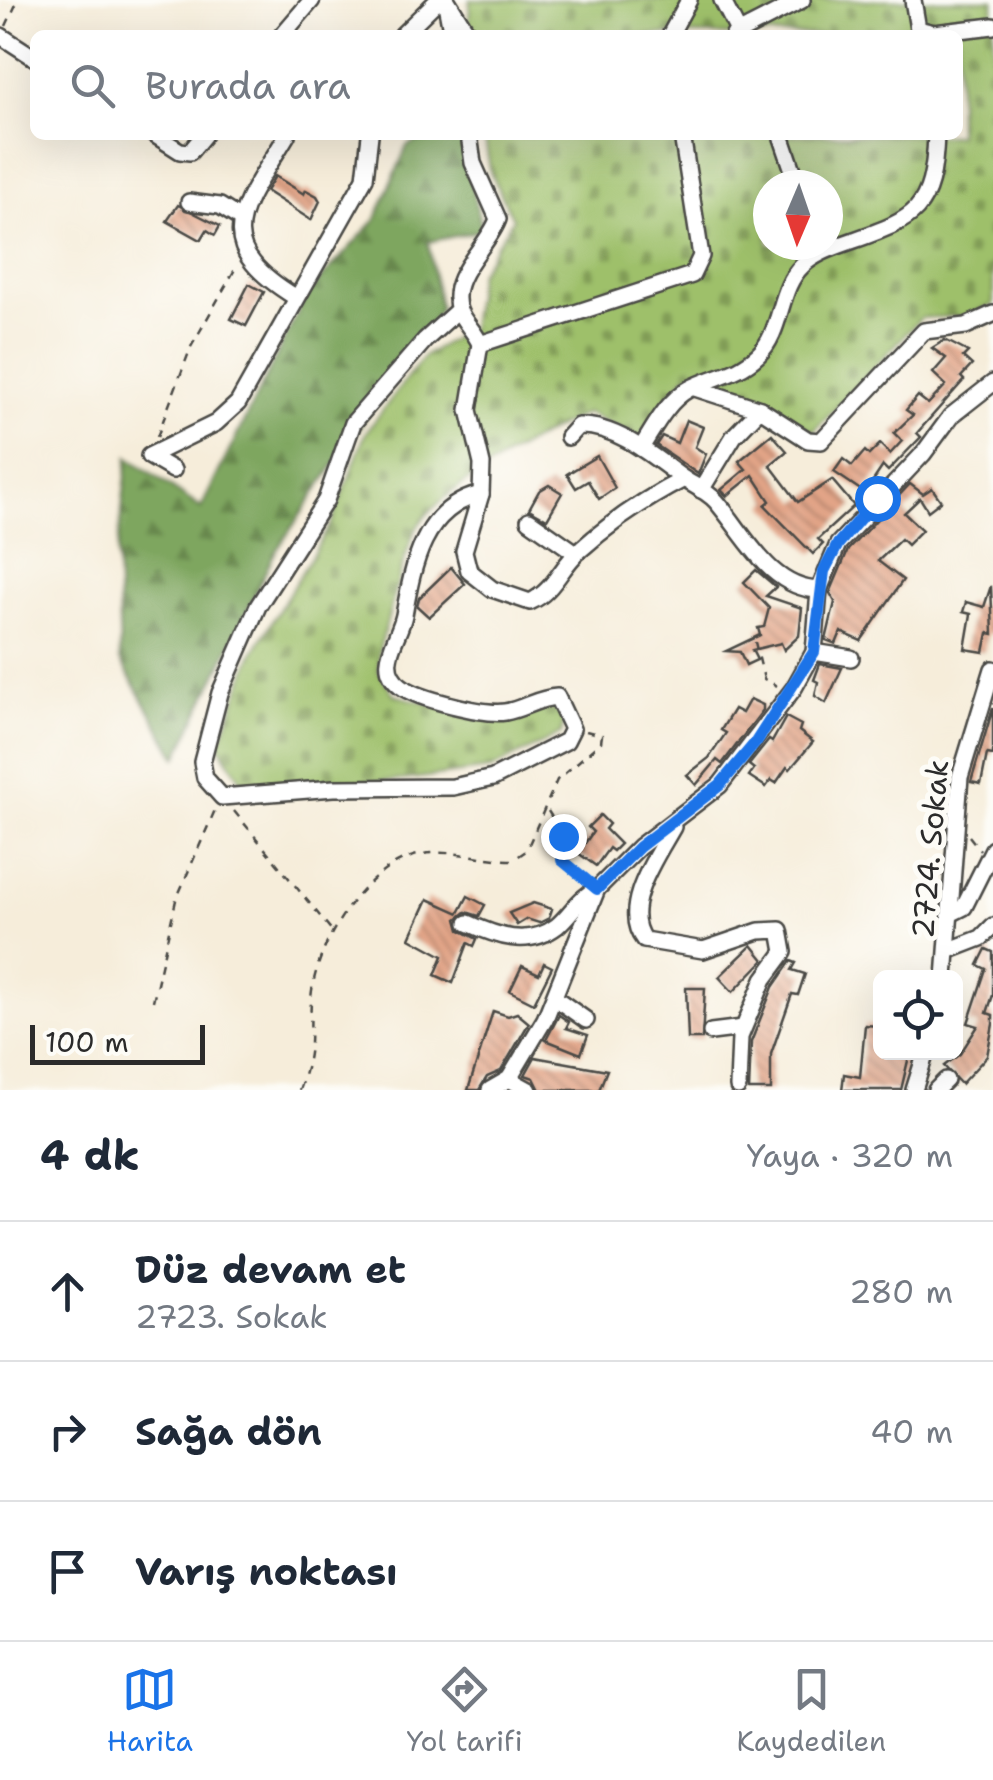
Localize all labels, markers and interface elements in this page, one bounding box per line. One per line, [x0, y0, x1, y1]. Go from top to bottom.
search box [30, 30, 963, 140]
icon: search [65, 58, 120, 113]
text: Burada ara [145, 60, 351, 111]
north arrow [753, 170, 843, 260]
route start [855, 476, 901, 522]
street label: 2724. Sokak [902, 758, 958, 940]
route end [541, 814, 587, 860]
map controls [873, 970, 963, 1060]
button: locate [873, 970, 963, 1060]
scale bar [30, 1020, 205, 1064]
text: 100 m [45, 1023, 129, 1061]
text: 4 dk [40, 1127, 140, 1183]
text: Yaya · 320 m [747, 1134, 953, 1177]
text: Düz devam et [135, 1244, 406, 1295]
icon: ahead [40, 1264, 95, 1319]
text: 280 m [849, 1270, 953, 1313]
text: 2723. Sokak [135, 1295, 328, 1338]
icon: right [40, 1404, 95, 1459]
text: Sağa dön [135, 1406, 322, 1457]
text: 40 m [870, 1410, 953, 1453]
icon: arrive [40, 1544, 95, 1599]
text: Varış noktası [135, 1546, 398, 1597]
tab: Harita [107, 1662, 193, 1760]
tab: Yol tarifi [407, 1662, 523, 1760]
tab: Kaydedilen [736, 1662, 886, 1760]

